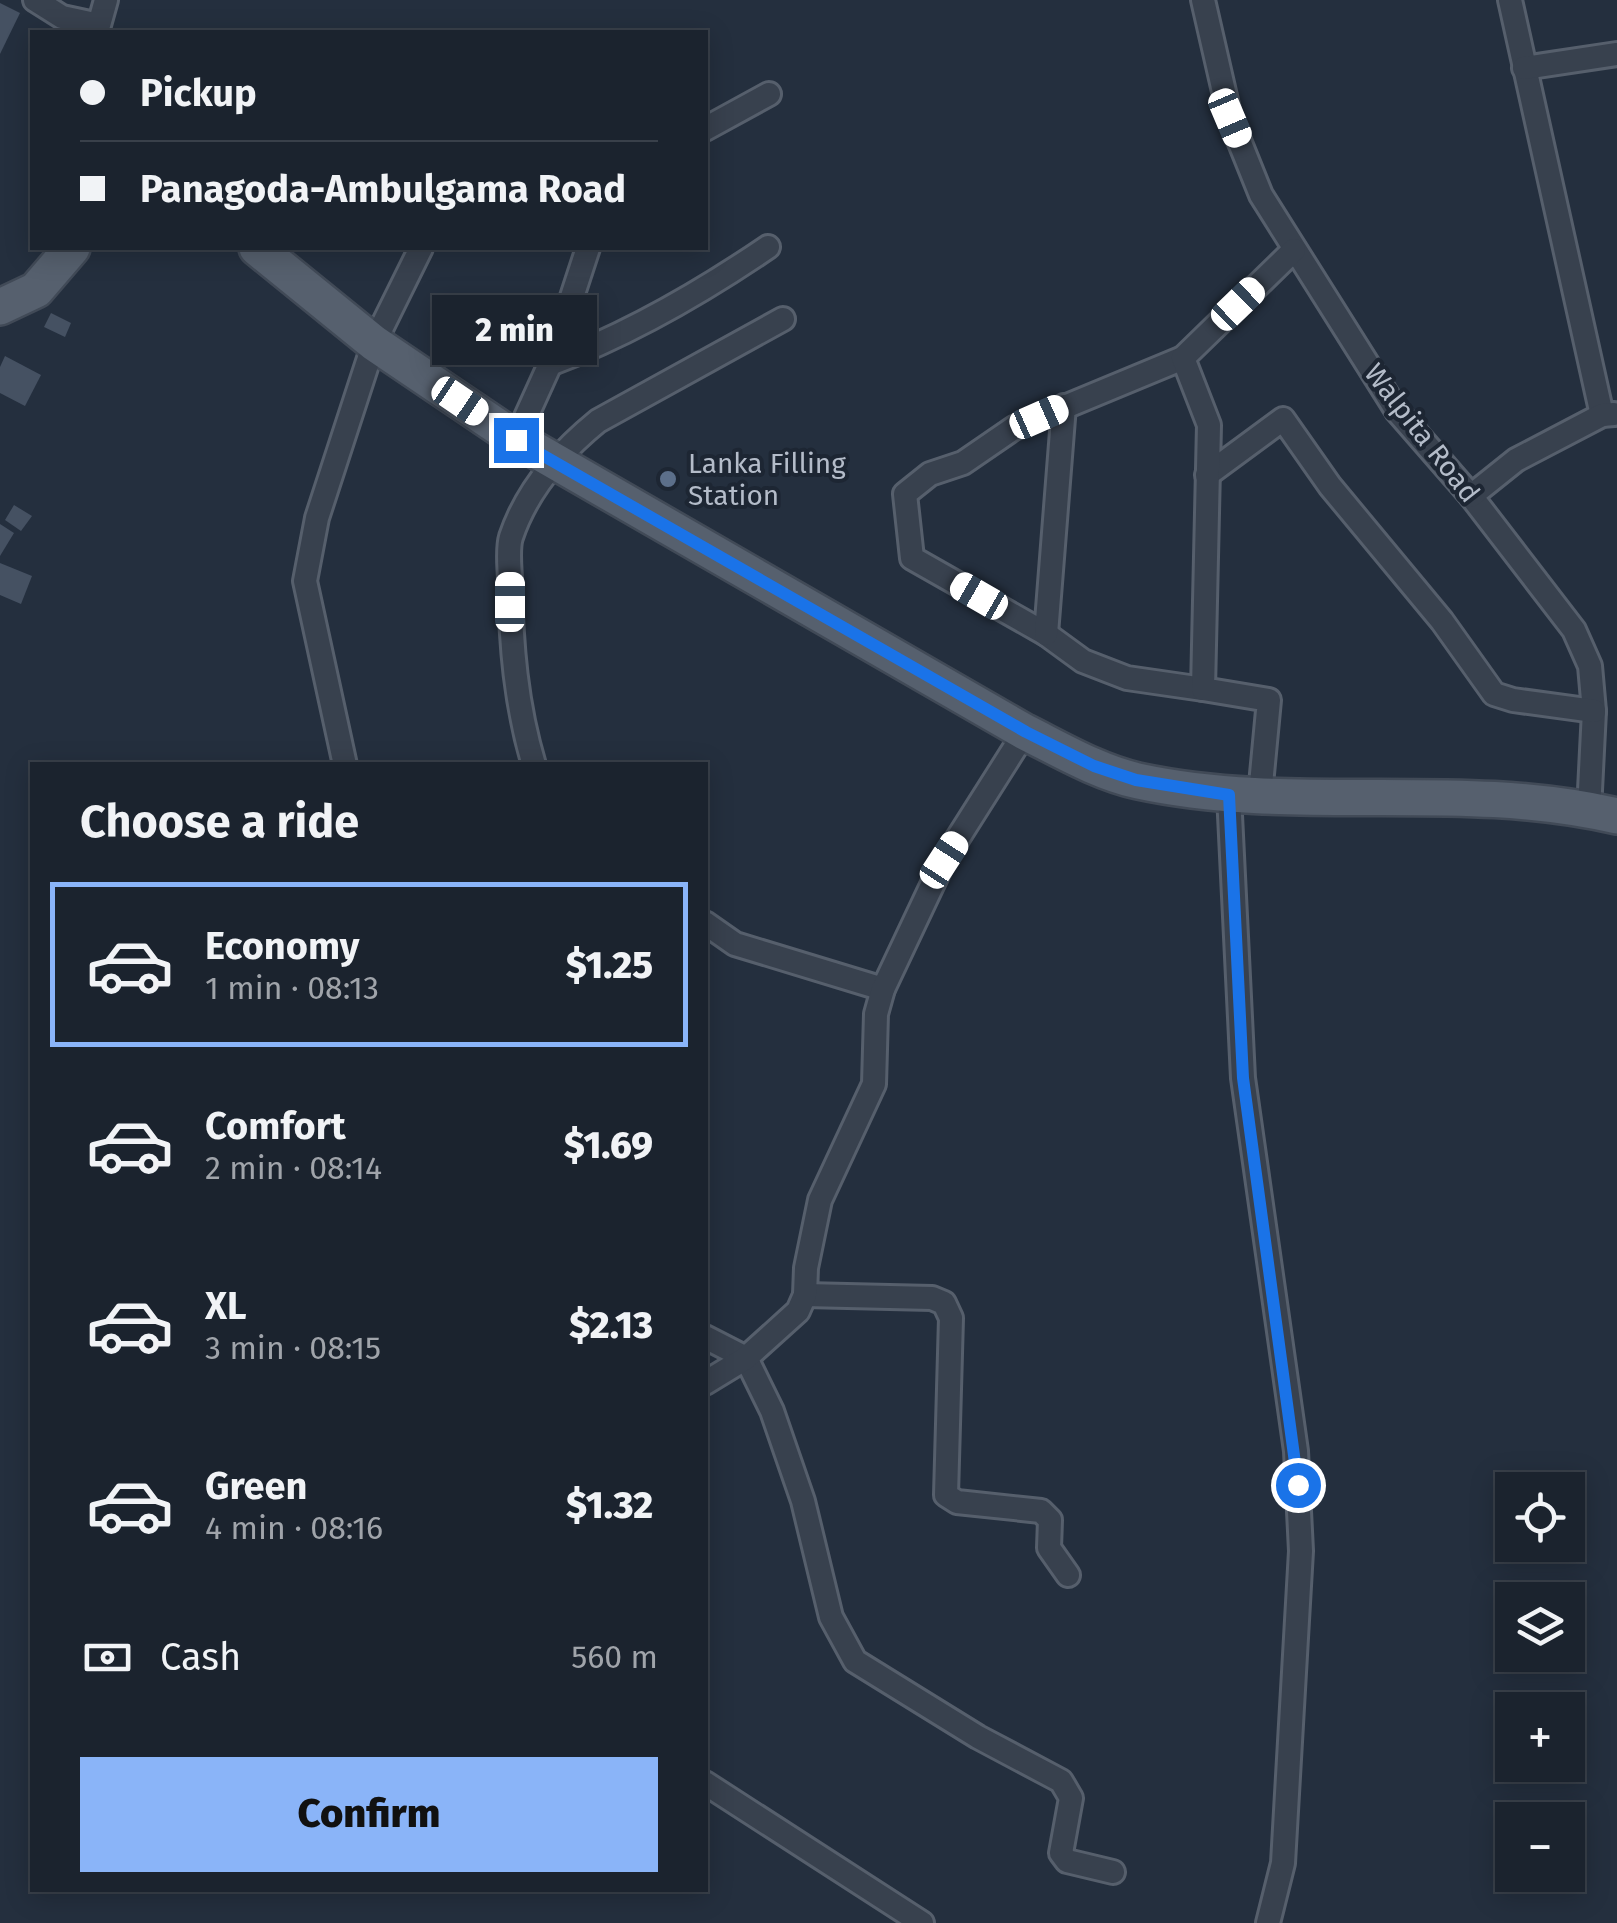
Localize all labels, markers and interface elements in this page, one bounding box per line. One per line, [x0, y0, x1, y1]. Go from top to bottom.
text: Pickup [140, 70, 257, 116]
car [1204, 85, 1256, 151]
text: Panagoda-Ambulgama Road [140, 166, 626, 212]
car [1206, 272, 1270, 336]
callout: 2 min [434, 295, 598, 365]
text: 2 min [475, 311, 554, 349]
street label: Walpita Road [1358, 357, 1486, 509]
car [427, 372, 493, 430]
car [1005, 391, 1073, 443]
route end [494, 418, 539, 463]
place label: Lanka Filling Station [688, 447, 846, 512]
marker: Lanka Filling Station [657, 468, 679, 490]
car [946, 568, 1012, 624]
car [495, 572, 525, 632]
text: Choose a ride [80, 795, 359, 849]
car [915, 827, 973, 893]
icon: car [85, 920, 175, 1010]
text: Economy [205, 923, 360, 969]
text: $1.25 [566, 942, 653, 988]
text: 1 min · 08:13 [205, 969, 379, 1007]
icon: car [85, 1100, 175, 1190]
text: Comfort [205, 1103, 346, 1149]
text: $1.69 [564, 1122, 653, 1168]
text: 2 min · 08:14 [205, 1149, 382, 1187]
icon: car [85, 1280, 175, 1370]
text: XL [205, 1283, 247, 1329]
text: $2.13 [569, 1302, 653, 1348]
text: 3 min · 08:15 [205, 1329, 381, 1367]
icon: car [85, 1460, 175, 1550]
text: Green [205, 1463, 308, 1509]
route start [1276, 1463, 1321, 1508]
map controls [1495, 1472, 1585, 1892]
button: locate [1495, 1472, 1585, 1562]
text: $1.32 [566, 1482, 653, 1528]
text: 4 min · 08:16 [205, 1509, 383, 1547]
button: layers [1495, 1582, 1585, 1672]
icon: cash [80, 1630, 135, 1685]
text: Cash [160, 1634, 241, 1680]
text: 560 m [571, 1638, 658, 1676]
button: + [1495, 1692, 1585, 1782]
button: Confirm [80, 1757, 658, 1872]
button: − [1495, 1802, 1585, 1892]

